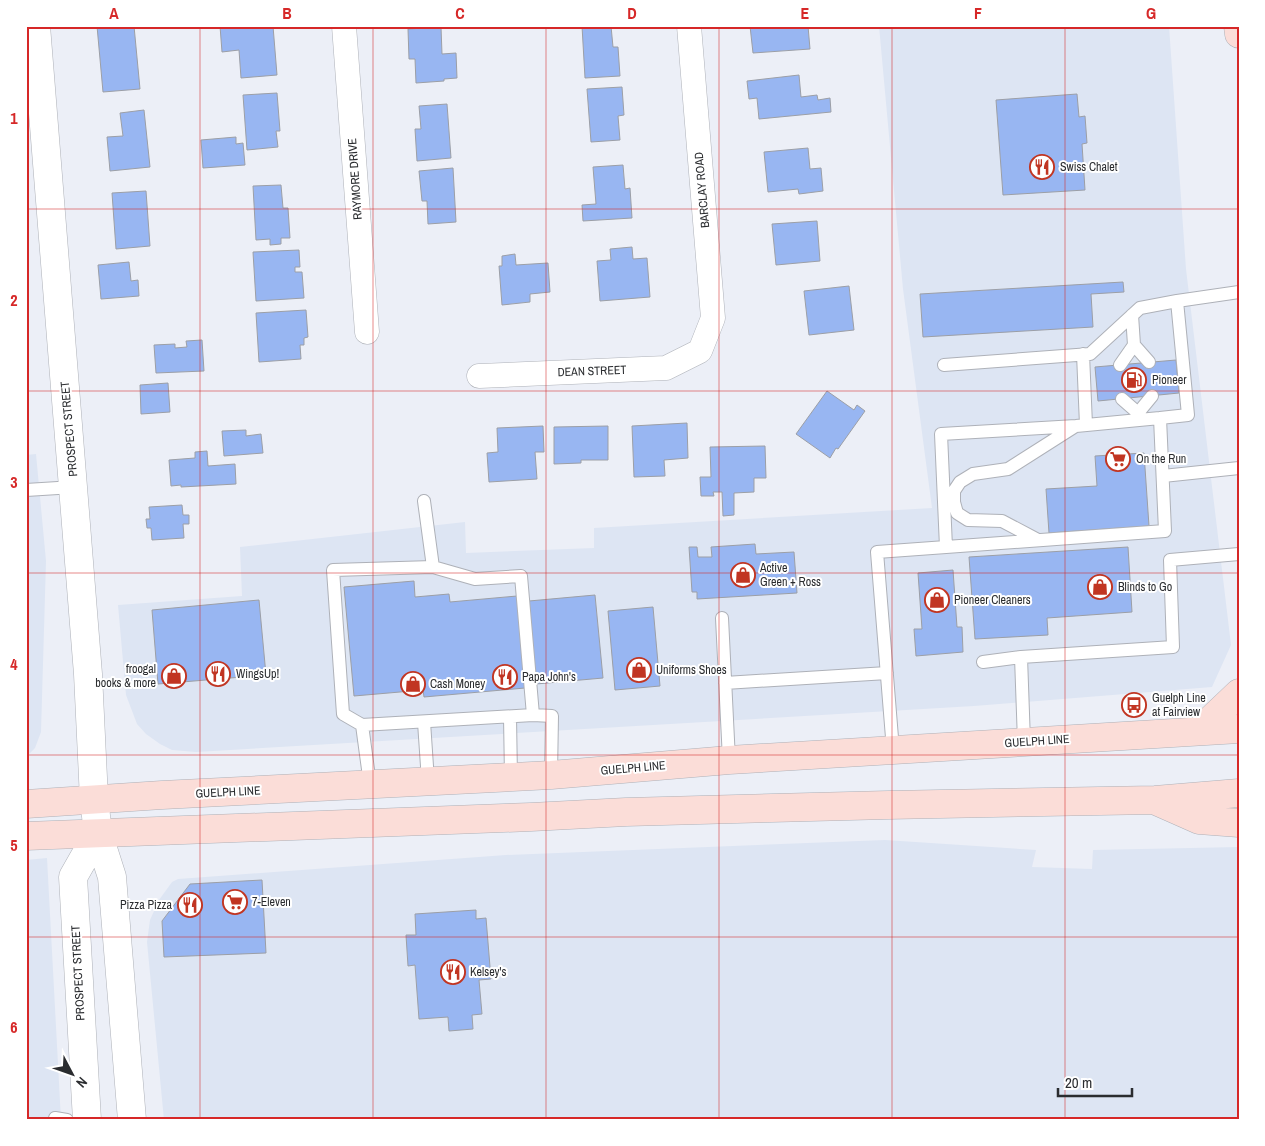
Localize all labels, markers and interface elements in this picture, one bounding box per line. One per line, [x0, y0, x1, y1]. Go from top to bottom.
text: A [109, 2, 119, 24]
text: B [282, 2, 292, 24]
text: C [455, 2, 465, 24]
text: D [627, 2, 637, 24]
text: E [801, 2, 810, 24]
text: F [974, 2, 982, 24]
text: G [1146, 2, 1156, 24]
text: 1 [10, 107, 18, 129]
street label: RAYMORE DRIVE [344, 138, 366, 220]
street label: BARCLAY ROAD [691, 151, 713, 229]
restaurant icon: Swiss Chalet [1029, 154, 1055, 180]
place label: Swiss Chalet [1060, 159, 1118, 175]
text: 2 [10, 289, 18, 311]
street label: DEAN STREET [557, 362, 627, 380]
fuel station icon: Pioneer [1121, 367, 1147, 393]
place label: Pioneer [1152, 372, 1187, 388]
street label: PROSPECT STREET [57, 381, 81, 477]
supermarket icon: On the Run [1105, 446, 1131, 472]
place label: On the Run [1136, 451, 1186, 467]
text: 3 [10, 471, 18, 493]
place label: Active Green + Ross [759, 560, 821, 590]
shop icon: Active Green + Ross [730, 562, 756, 588]
shop icon: Blinds to Go [1087, 574, 1113, 600]
place label: Blinds to Go [1118, 579, 1172, 595]
shop icon: Pioneer Cleaners [924, 587, 950, 613]
place label: Pioneer Cleaners [954, 592, 1031, 608]
text: 4 [10, 653, 18, 675]
shop icon: Uniforms Shoes [626, 657, 652, 683]
place label: froogal books & more [95, 661, 156, 691]
restaurant icon: WingsUp! [205, 661, 231, 687]
place label: Uniforms Shoes [656, 662, 727, 678]
shop icon: froogal books & more [161, 663, 187, 689]
restaurant icon: Papa John's [492, 664, 518, 690]
place label: WingsUp! [236, 666, 279, 682]
place label: Papa John's [522, 669, 576, 685]
shop icon: Cash Money [400, 671, 426, 697]
place label: Cash Money [430, 676, 485, 692]
place label: Guelph Line at Fairview [1152, 690, 1206, 720]
bus stop icon: Guelph Line at Fairview [1121, 692, 1147, 718]
street label: GUELPH LINE [1004, 731, 1070, 751]
street label: GUELPH LINE [600, 757, 666, 779]
street label: GUELPH LINE [195, 782, 261, 802]
text: 5 [10, 834, 18, 856]
supermarket icon: 7-Eleven [222, 889, 248, 915]
restaurant icon: Pizza Pizza [177, 892, 203, 918]
place label: 7-Eleven [252, 894, 291, 910]
place label: Pizza Pizza [120, 897, 173, 913]
street label: PROSPECT STREET [68, 925, 88, 1021]
restaurant icon: Kelsey's [440, 959, 466, 985]
place label: Kelsey's [470, 964, 506, 980]
text: 6 [10, 1016, 18, 1038]
north arrow [48, 1048, 98, 1098]
scale bar [1058, 1066, 1131, 1098]
text: 20 m [1065, 1072, 1092, 1093]
text: N [72, 1073, 91, 1092]

